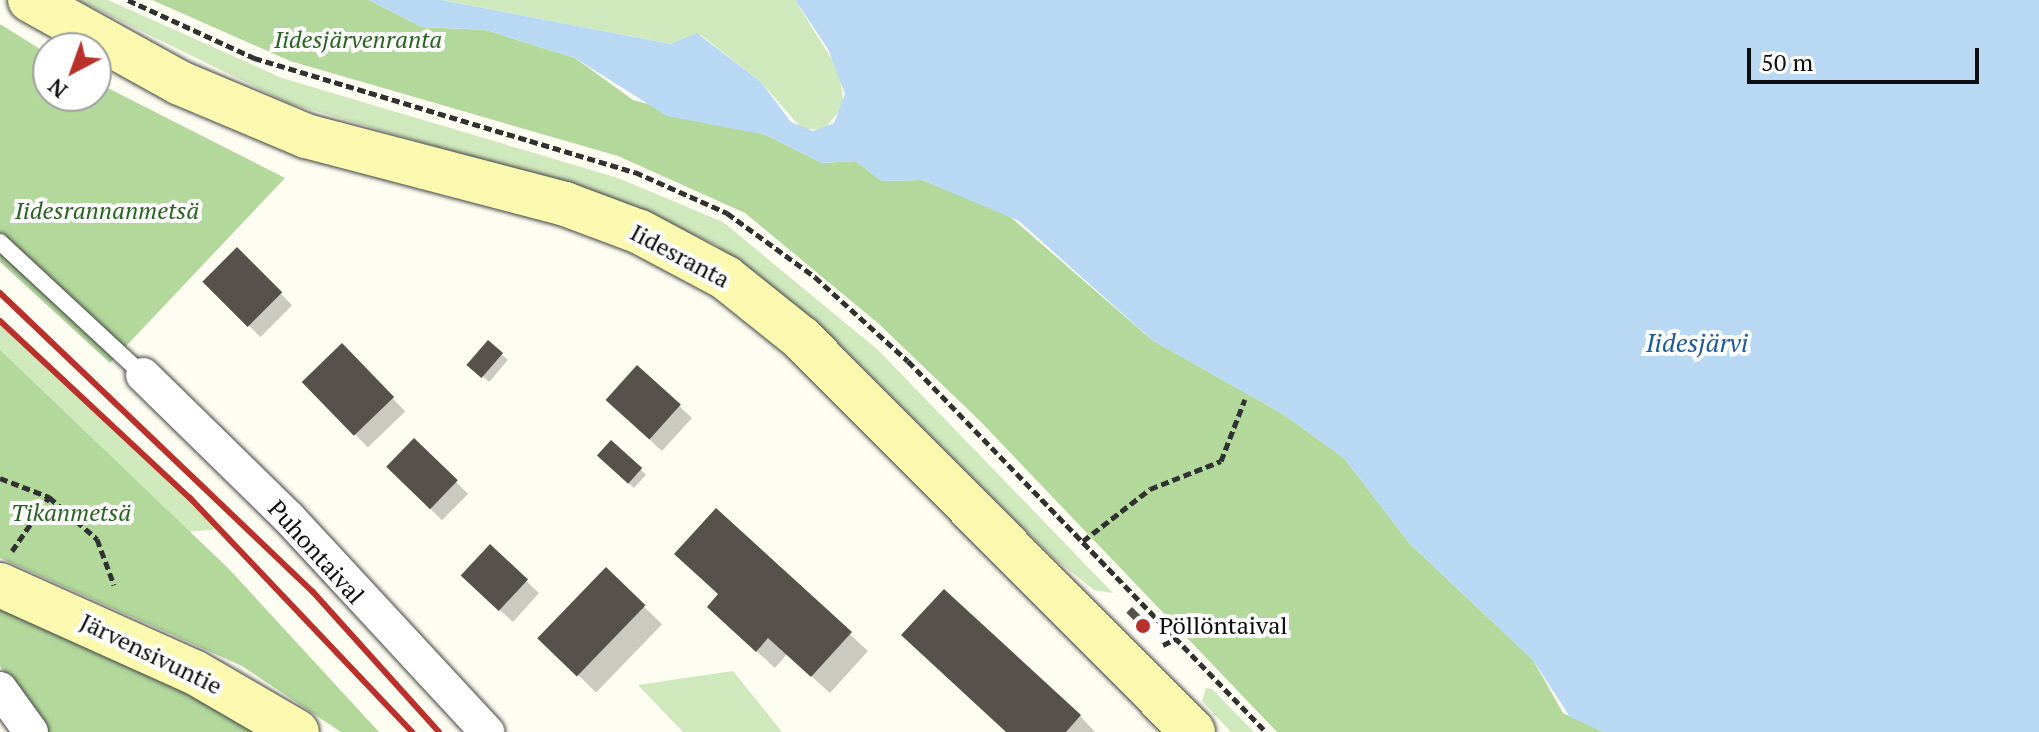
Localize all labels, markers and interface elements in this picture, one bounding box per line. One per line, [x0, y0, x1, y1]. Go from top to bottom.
park label: Iidesjärvenranta [274, 26, 442, 54]
north arrow [32, 32, 112, 112]
scale bar [1751, 32, 1983, 82]
text: 50 m [1761, 46, 1813, 78]
text: N [41, 73, 73, 105]
park label: Iidesrannanmetsä [15, 197, 199, 225]
street label: Iidesranta [626, 218, 734, 294]
water label: Iidesjärvi [1646, 327, 1748, 359]
street label: Puhontaival [262, 494, 370, 610]
park label: Tikanmetsä [11, 499, 131, 527]
street label: Järvensivuntie [75, 607, 227, 701]
place label: Pöllöntaival [1159, 612, 1288, 640]
marker: Pöllöntaival [1134, 617, 1152, 635]

